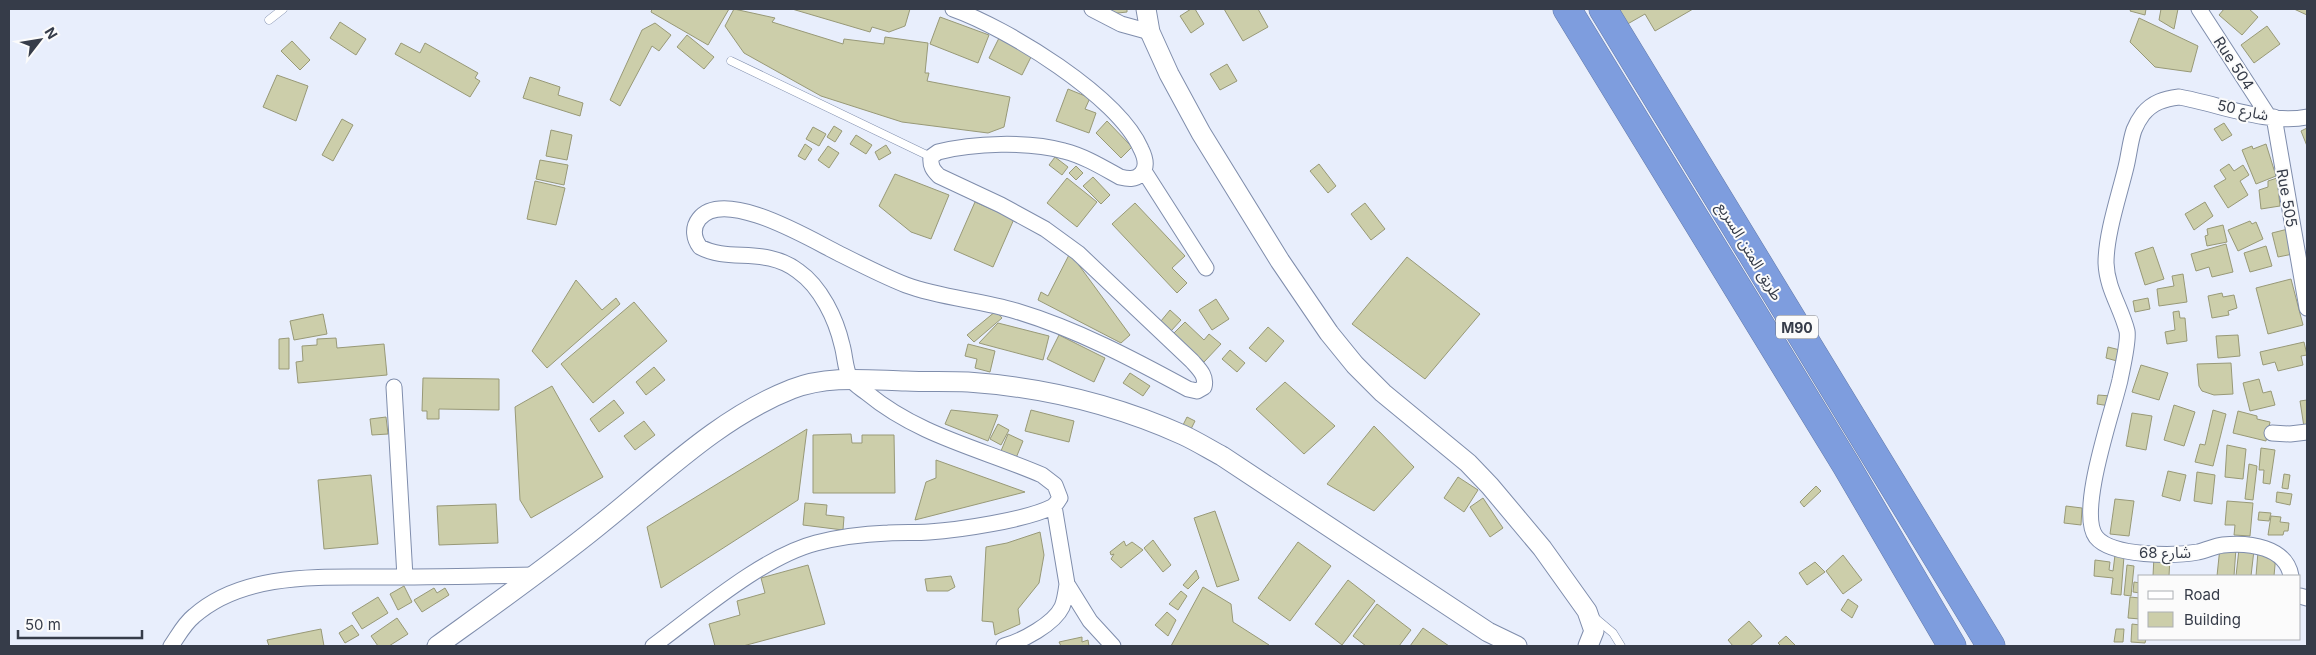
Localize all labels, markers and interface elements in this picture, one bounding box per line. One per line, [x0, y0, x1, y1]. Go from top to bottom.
north arrow [15, 15, 65, 65]
text: N [42, 24, 62, 42]
street label: Rue 504 [2210, 33, 2258, 93]
street label: شارع 50 [2215, 95, 2271, 128]
street label: Rue 505 [2273, 167, 2301, 229]
street label: طريق المتن السريع [1711, 198, 1787, 305]
road number: M90 [1776, 316, 1818, 338]
street label: شارع 68 [2139, 543, 2191, 565]
legend [2138, 575, 2301, 640]
text: Road [2184, 585, 2220, 604]
scale bar [18, 608, 141, 640]
text: Building [2184, 610, 2241, 629]
text: 50 m [25, 615, 61, 634]

